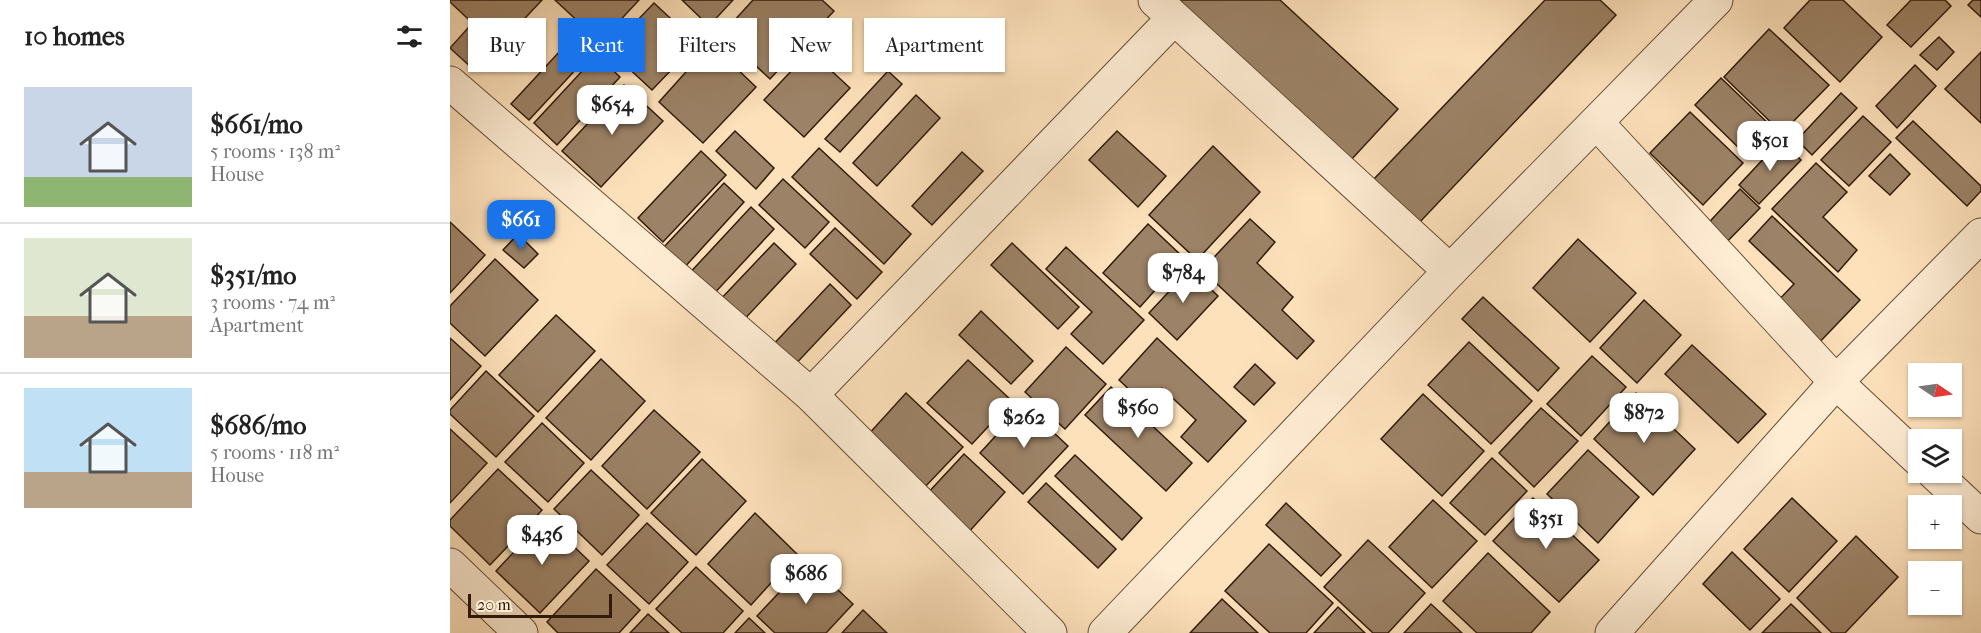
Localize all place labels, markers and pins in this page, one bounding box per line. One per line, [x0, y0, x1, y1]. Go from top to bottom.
pin: $654 [576, 85, 648, 136]
pin: $501 [1734, 121, 1806, 172]
pin: $661 [485, 200, 557, 251]
pin: $784 [1147, 253, 1219, 304]
pin: $560 [1102, 388, 1174, 439]
pin: $872 [1608, 393, 1680, 444]
pin: $262 [988, 398, 1060, 449]
pin: $351 [1510, 499, 1582, 550]
pin: $436 [506, 515, 578, 566]
pin: $686 [770, 554, 842, 605]

